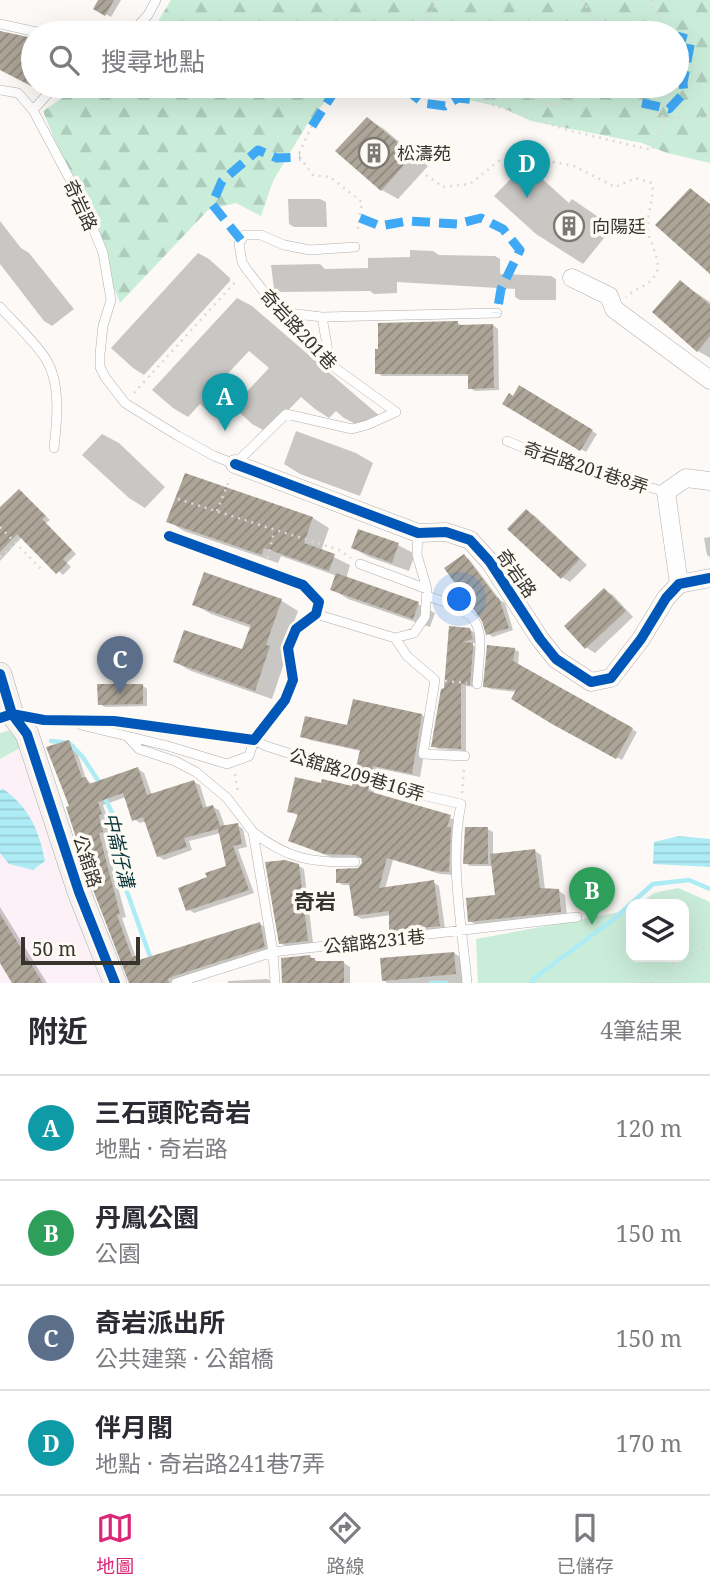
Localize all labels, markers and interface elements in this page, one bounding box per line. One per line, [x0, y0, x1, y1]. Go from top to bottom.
search box [21, 21, 689, 98]
icon: search [45, 41, 83, 79]
text: 搜尋地點 [101, 43, 205, 79]
building icon: 松濤苑 [357, 136, 391, 170]
pin: D [504, 140, 550, 198]
place label: 松濤苑 [397, 141, 451, 165]
street label: 奇岩路 [59, 175, 103, 235]
building icon: 向陽廷 [552, 209, 586, 243]
place label: 向陽廷 [592, 214, 646, 238]
street label: 奇岩路201巷 [255, 283, 343, 375]
pin: A [202, 373, 248, 431]
street label: 奇岩路201巷8弄 [520, 435, 652, 499]
street label: 奇岩路 [492, 544, 542, 602]
your location [442, 582, 476, 616]
pin: C [97, 636, 143, 694]
street label: 公舘路209巷16弄 [286, 742, 428, 806]
water label: 中崙仔溝 [98, 810, 141, 893]
street label: 公舘路 [68, 832, 108, 890]
pin: B [569, 867, 615, 925]
district label: 奇岩 [294, 887, 336, 915]
map controls [626, 899, 689, 962]
button: layers [626, 899, 689, 962]
street label: 公舘路231巷 [322, 924, 426, 958]
scale bar [21, 934, 140, 966]
text: 50 m [32, 936, 76, 962]
text: 附近 [28, 1010, 88, 1051]
text: 4筆結果 [600, 1014, 682, 1046]
text: 三石頭陀奇岩 [95, 1094, 251, 1130]
text: A [42, 1112, 60, 1144]
text: 120 m [616, 1112, 682, 1144]
text: 地點 · 奇岩路 [95, 1132, 228, 1164]
text: 丹鳳公園 [95, 1199, 199, 1235]
text: B [43, 1217, 59, 1249]
text: 150 m [616, 1217, 682, 1249]
text: 公園 [95, 1237, 141, 1269]
text: 奇岩派出所 [95, 1304, 225, 1340]
text: C [43, 1322, 59, 1354]
text: 150 m [616, 1322, 682, 1354]
text: 公共建築 · 公舘橋 [95, 1342, 274, 1374]
text: 伴月閣 [95, 1409, 173, 1445]
text: D [42, 1427, 60, 1459]
text: 170 m [616, 1427, 682, 1459]
text: 地點 · 奇岩路241巷7弄 [95, 1447, 325, 1479]
tab: 地圖 [96, 1509, 134, 1579]
tab: 路線 [326, 1509, 365, 1579]
tab: 已儲存 [557, 1509, 614, 1579]

